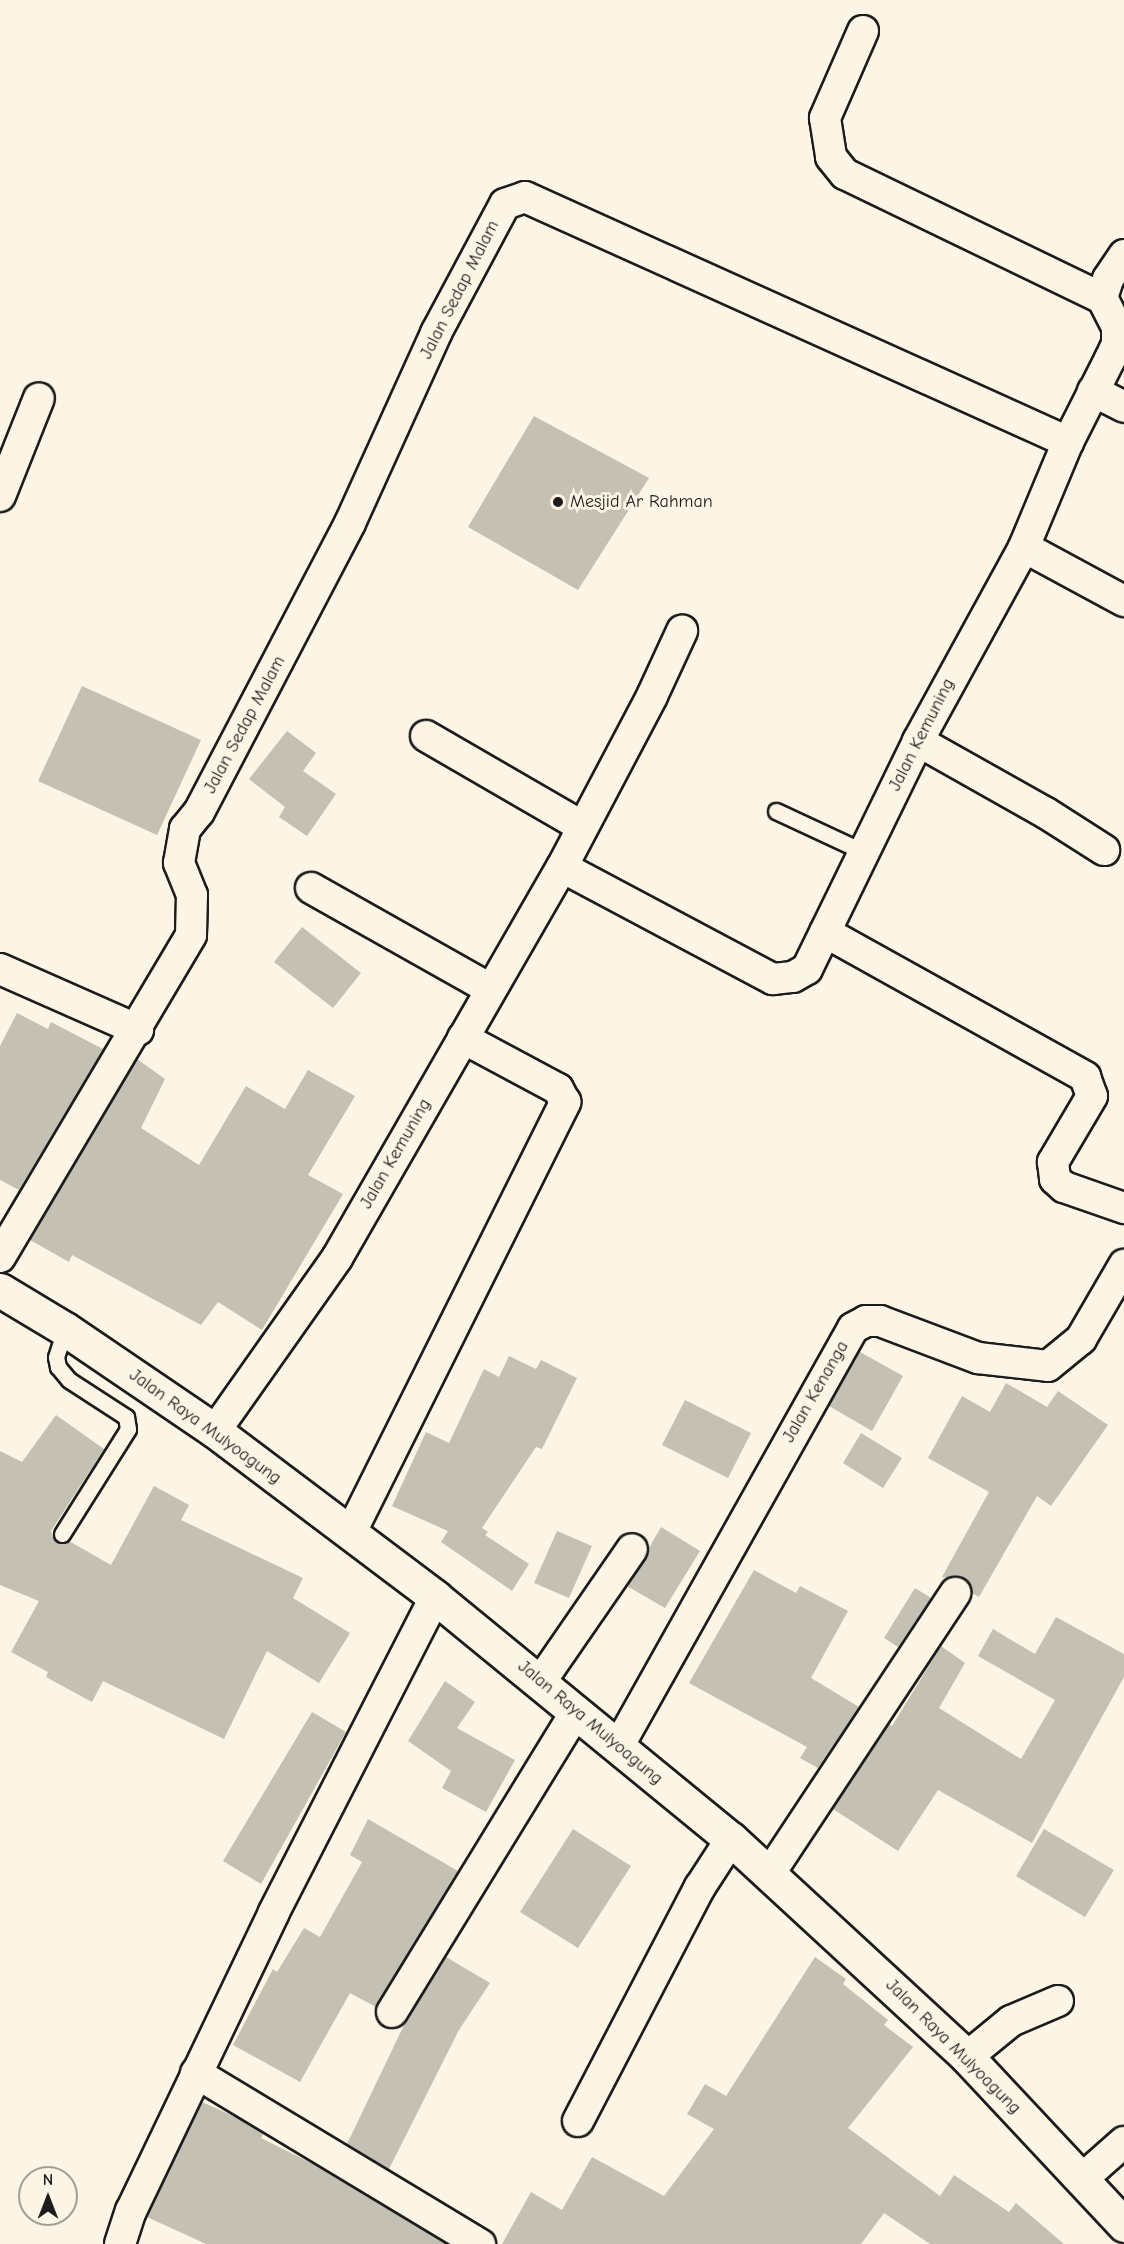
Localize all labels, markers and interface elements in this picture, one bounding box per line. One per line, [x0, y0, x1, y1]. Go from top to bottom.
street label: Jalan Sedap Malam [416, 217, 504, 363]
place label: Mesjid Ar Rahman [570, 491, 713, 513]
marker: Mesjid Ar Rahman [551, 495, 565, 509]
street label: Jalan Sedap Malam [200, 653, 290, 797]
street label: Jalan Kemuning [884, 675, 960, 795]
street label: Jalan Kemuning [356, 1095, 436, 1213]
street label: Jalan Kenanga [778, 1337, 854, 1447]
street label: Jalan Raya Mulyoagung [125, 1365, 285, 1489]
street label: Jalan Raya Mulyoagung [513, 1656, 667, 1790]
street label: Jalan Raya Mulyoagung [881, 1975, 1025, 2119]
north arrow [18, 2166, 78, 2226]
text: N [43, 2171, 53, 2189]

